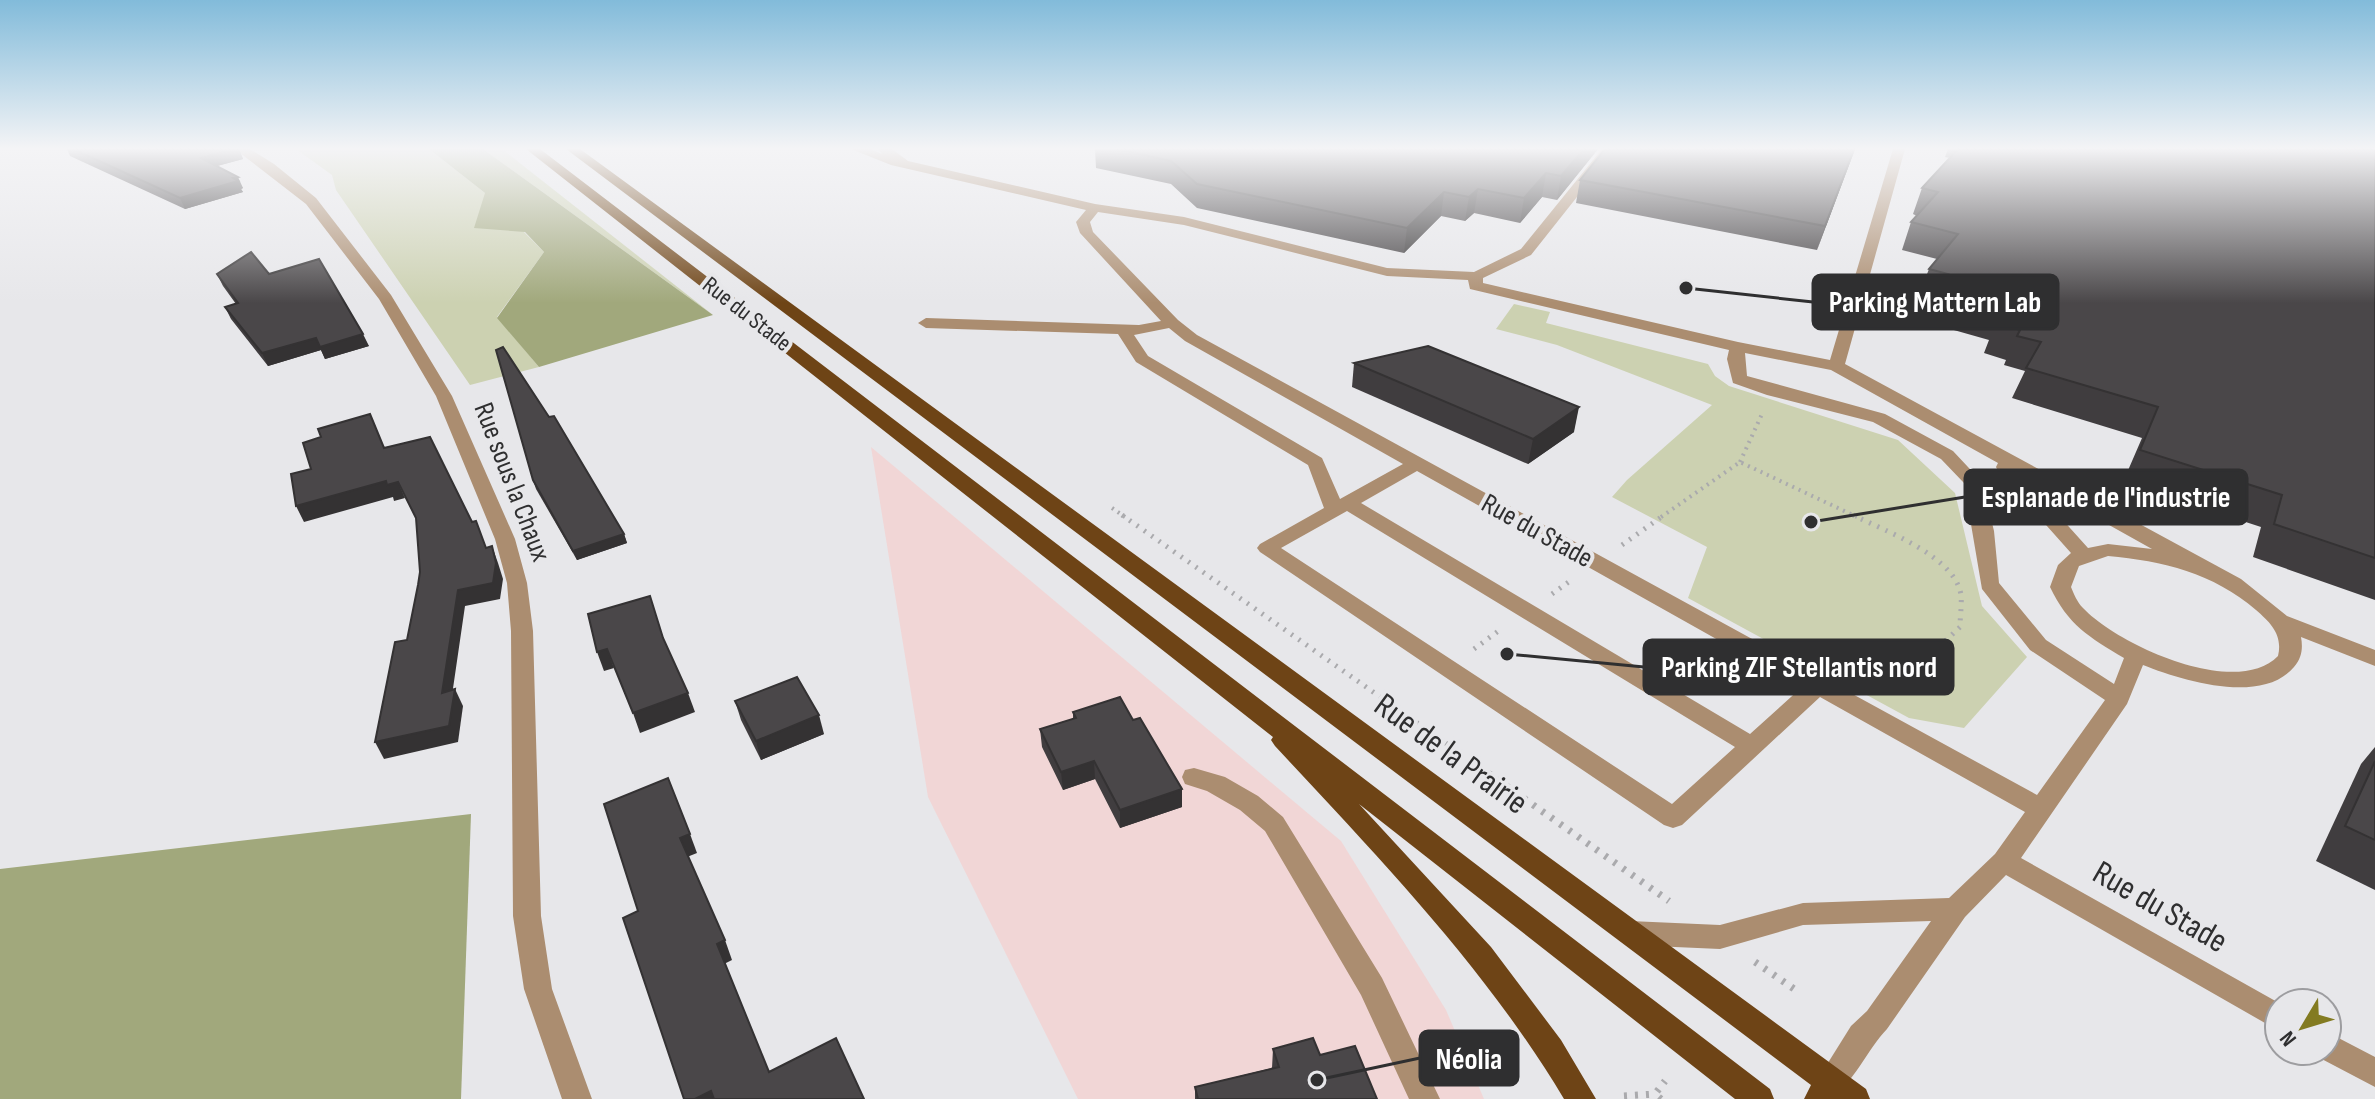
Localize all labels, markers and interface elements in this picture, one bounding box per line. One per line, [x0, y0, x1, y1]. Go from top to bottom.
street label: Rue du Stade [697, 270, 797, 358]
callout: Parking Mattern Lab [1813, 275, 2058, 329]
text: Parking Mattern Lab [1829, 285, 2041, 321]
street label: Rue sous la Chaux [467, 398, 558, 566]
callout: Esplanade de l'industrie [1965, 470, 2247, 524]
text: Esplanade de l'industrie [1981, 480, 2231, 516]
street label: Rue du Stade [1476, 487, 1598, 575]
callout: Parking ZIF Stellantis nord [1644, 640, 1953, 694]
text: Parking ZIF Stellantis nord [1661, 650, 1937, 686]
street label: Rue de la Prairie [1366, 685, 1536, 823]
street label: Rue du Stade [2085, 852, 2235, 962]
north arrow [2263, 987, 2343, 1067]
text: N [2274, 1025, 2303, 1051]
callout: Néolia [1420, 1031, 1518, 1085]
text: Néolia [1436, 1042, 1502, 1078]

